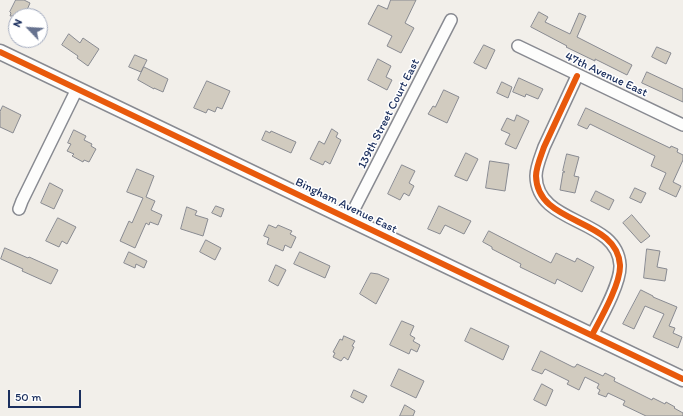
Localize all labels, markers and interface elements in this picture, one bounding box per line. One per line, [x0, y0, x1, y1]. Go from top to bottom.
north arrow [8, 8, 48, 48]
text: N [10, 17, 25, 29]
street label: 47th Avenue East [562, 50, 650, 100]
street label: 139th Street Court East [355, 57, 423, 171]
street label: Bingham Avenue East [293, 175, 399, 237]
scale bar [10, 382, 83, 408]
text: 50 m [15, 390, 41, 404]

